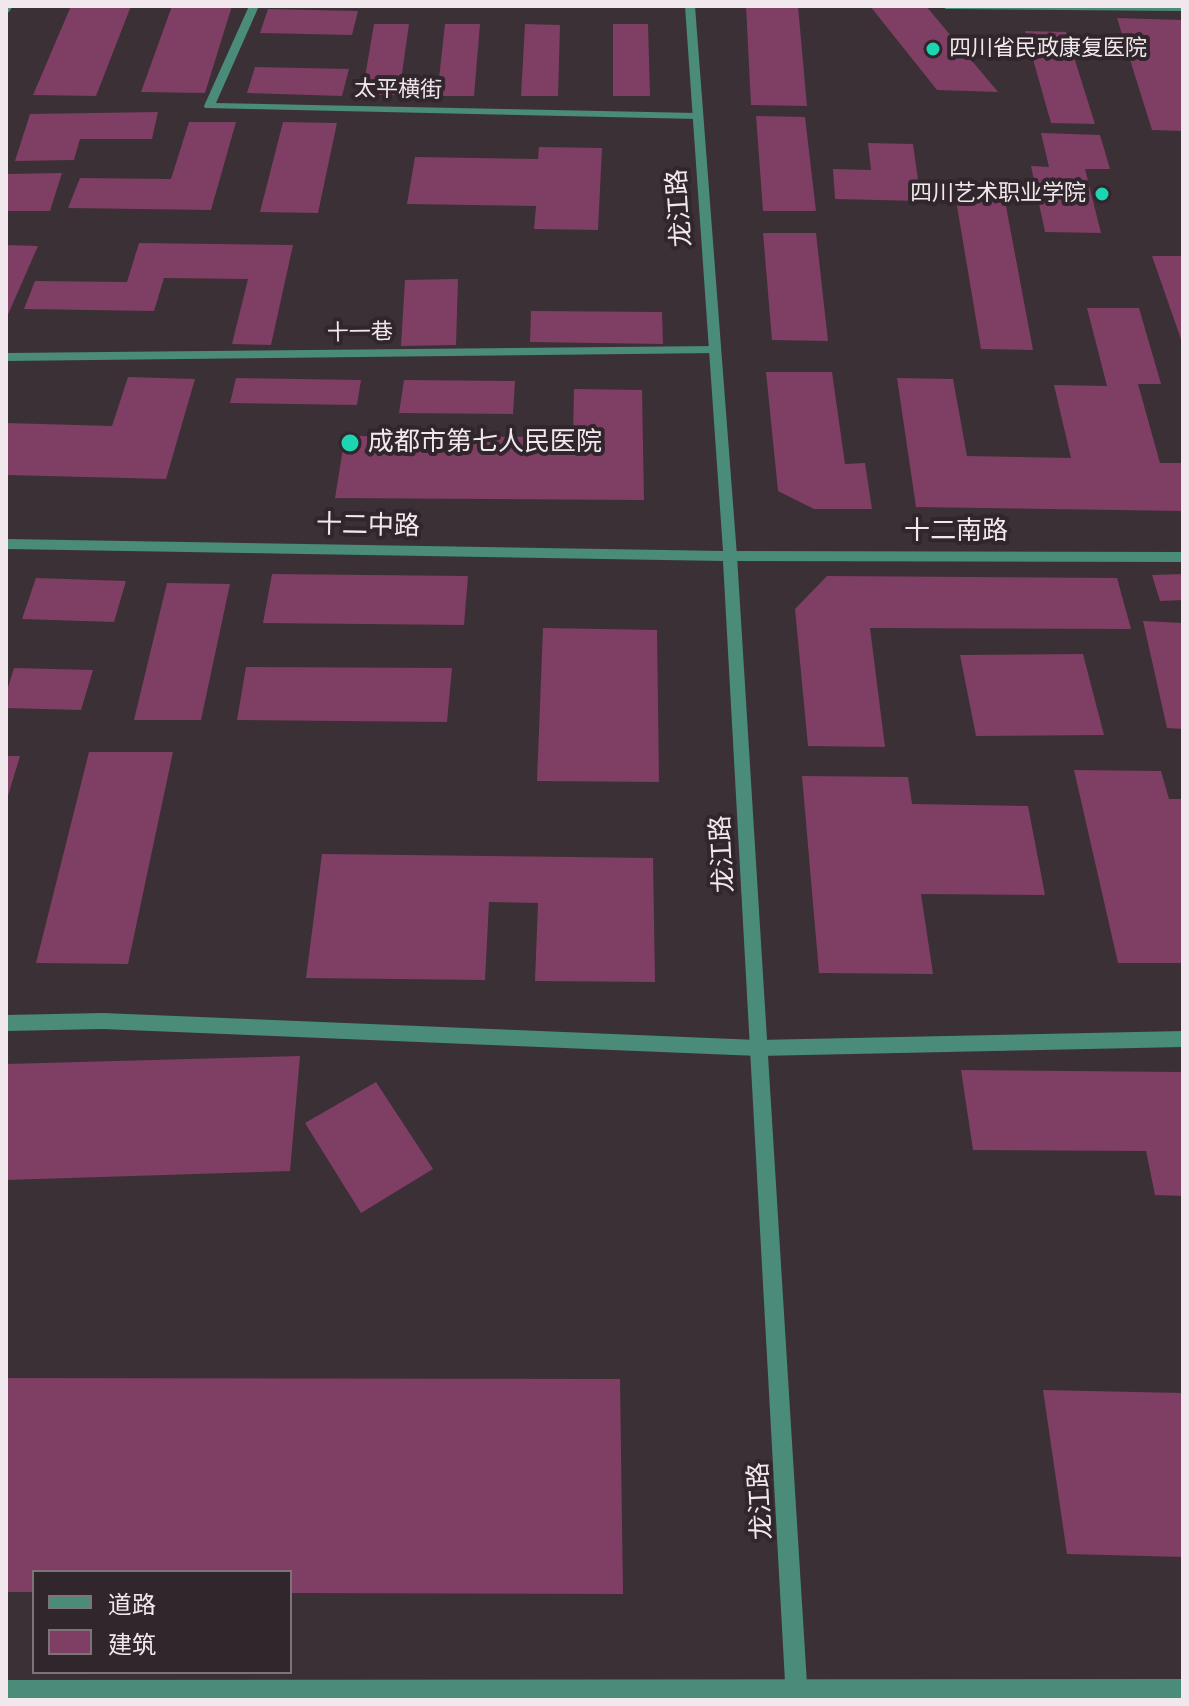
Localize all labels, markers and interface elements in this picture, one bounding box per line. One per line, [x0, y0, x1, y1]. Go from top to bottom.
place label: 四川省民政康复医院 [949, 36, 1147, 62]
marker: 四川省民政康复医院 [924, 40, 942, 58]
street label: 太平横街 [354, 76, 442, 104]
street label: 龙江路 [662, 168, 698, 248]
place label: 四川艺术职业学院 [910, 181, 1086, 207]
marker: 四川艺术职业学院 [1093, 185, 1111, 203]
street label: 十一巷 [327, 319, 393, 347]
place label: 成都市第七人民医院 [368, 427, 602, 459]
marker: 成都市第七人民医院 [339, 432, 361, 454]
street label: 十二中路 [316, 509, 420, 543]
street label: 十二南路 [904, 516, 1008, 548]
street label: 龙江路 [705, 814, 741, 894]
street label: 龙江路 [743, 1461, 779, 1541]
legend [32, 1570, 292, 1674]
text: 道路 [108, 1590, 156, 1619]
text: 建筑 [108, 1630, 156, 1659]

